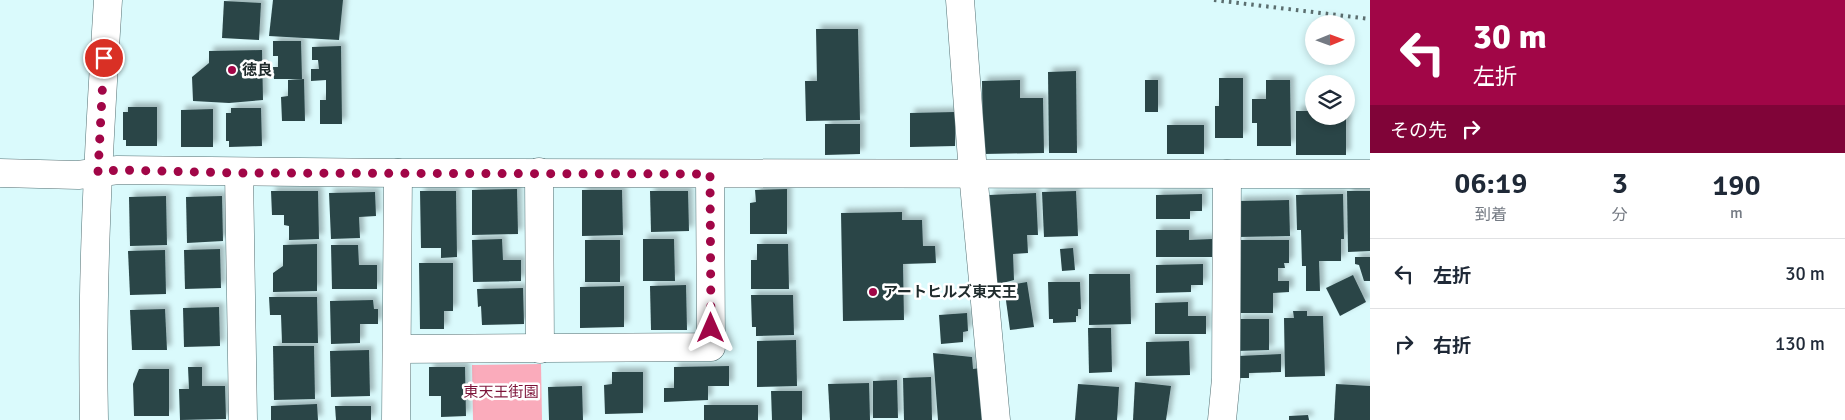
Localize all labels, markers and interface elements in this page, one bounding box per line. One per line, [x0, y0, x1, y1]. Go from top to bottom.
north arrow [1305, 15, 1355, 65]
map controls [1305, 15, 1355, 125]
text: 30 m [1473, 15, 1547, 58]
icon: left [1390, 20, 1455, 85]
pin [83, 37, 125, 79]
icon: arrive [90, 44, 118, 72]
place label: 徳良 [242, 61, 272, 79]
text: 左折 [1473, 63, 1517, 90]
marker: 徳良 [226, 64, 238, 76]
button: layers [1305, 75, 1355, 125]
icon: right [1457, 115, 1485, 143]
text: その先 [1390, 119, 1447, 143]
text: 06:19 [1454, 165, 1527, 202]
text: 3 [1612, 165, 1628, 202]
text: 190 [1712, 167, 1761, 204]
text: m [1730, 203, 1743, 223]
text: 到着 [1475, 205, 1507, 225]
text: 分 [1612, 205, 1628, 225]
icon: left [1390, 260, 1418, 288]
text: 30 m [1785, 262, 1825, 286]
text: 左折 [1433, 264, 1471, 288]
place label: アートヒルズ東天王 [883, 283, 1017, 301]
marker: アートヒルズ東天王 [867, 286, 879, 298]
position arrow [684, 301, 736, 353]
icon: right [1390, 330, 1418, 358]
text: 130 m [1775, 332, 1825, 356]
text: 右折 [1433, 334, 1471, 358]
park label: 東天王街園 [463, 383, 539, 401]

